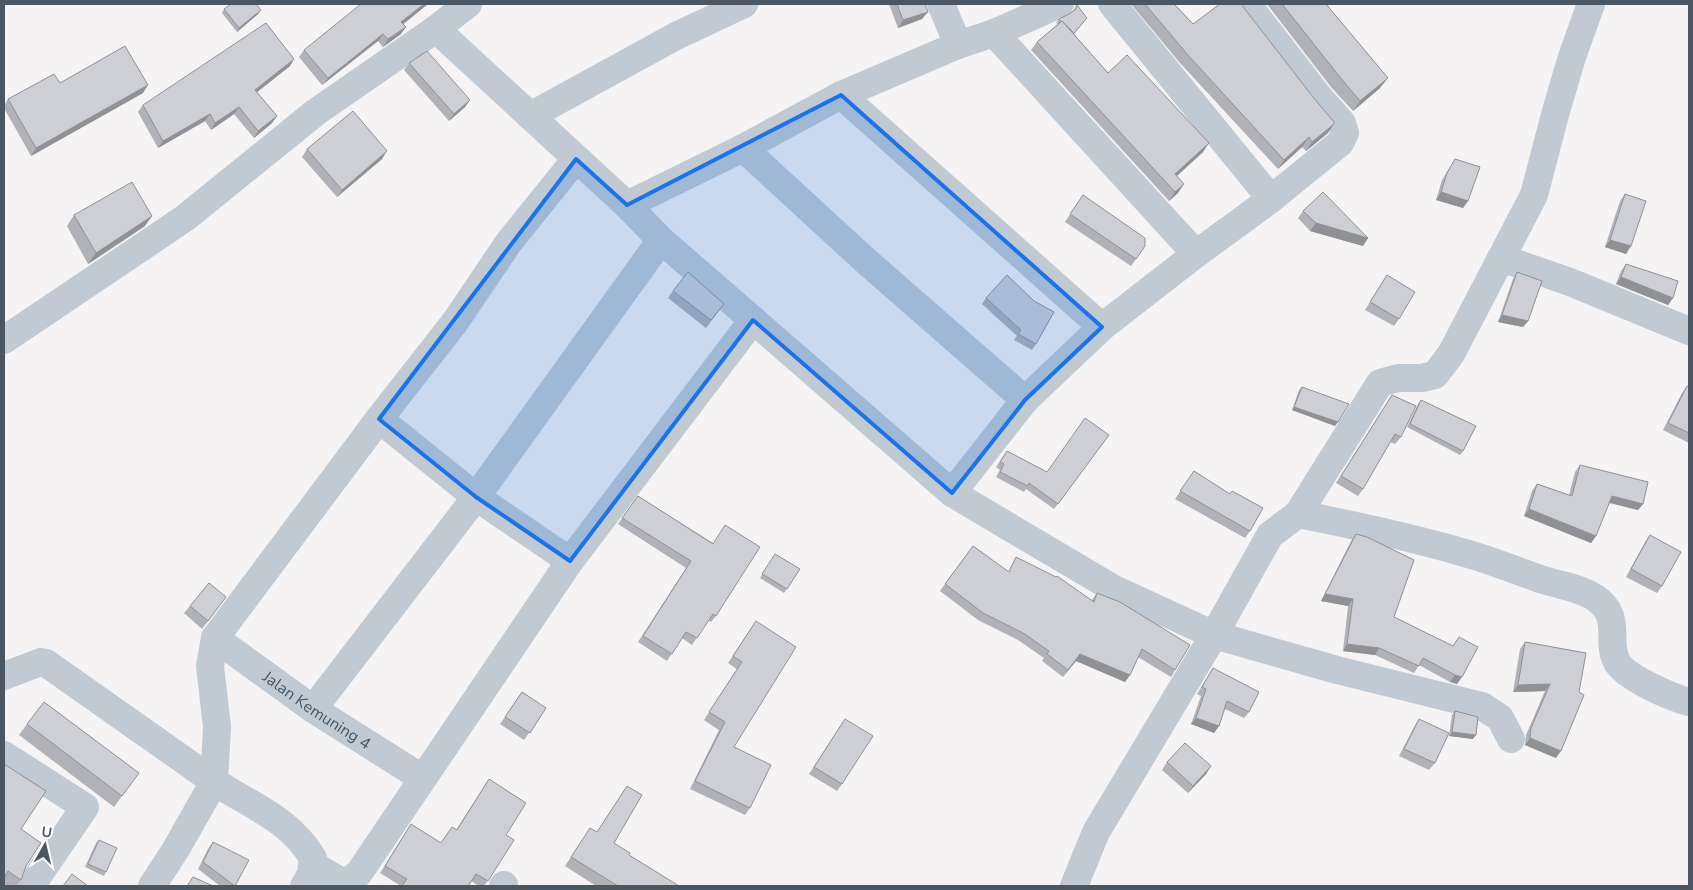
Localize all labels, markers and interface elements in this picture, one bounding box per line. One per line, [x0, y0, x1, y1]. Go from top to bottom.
street label: Jalan Kemuning 4 [257, 666, 375, 755]
north arrow [20, 820, 70, 870]
text: U [40, 822, 53, 843]

